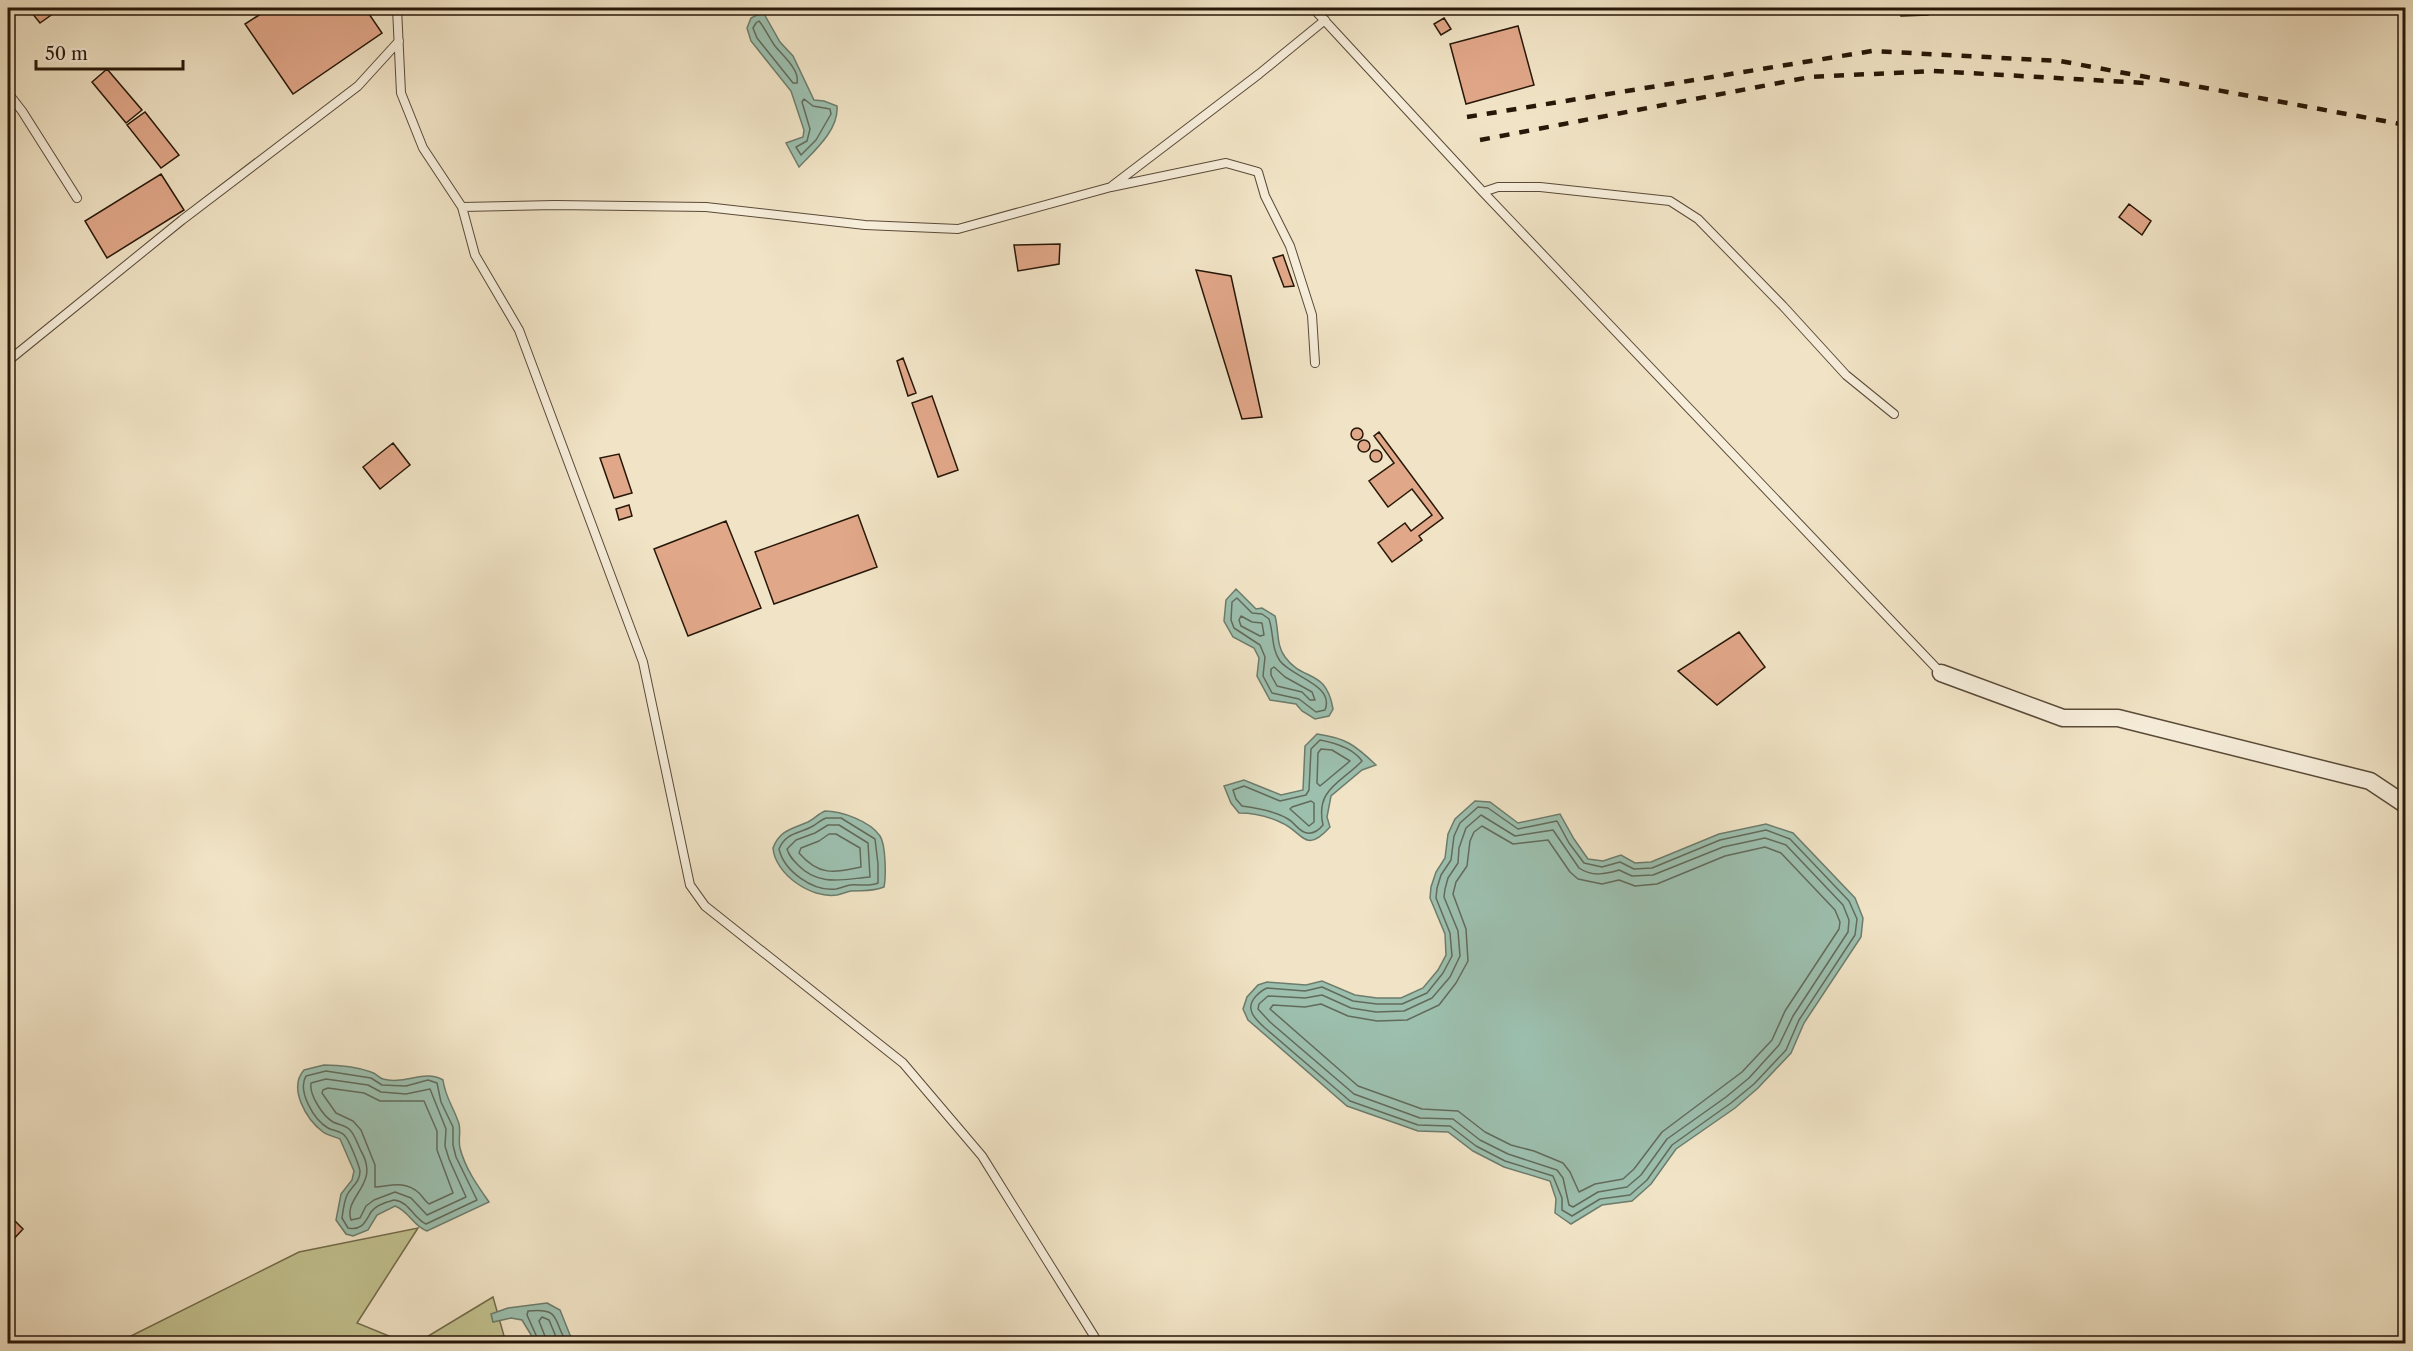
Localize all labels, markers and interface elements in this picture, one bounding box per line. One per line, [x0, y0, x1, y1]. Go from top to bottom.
scale bar [36, 33, 183, 71]
text: 50 m [45, 43, 88, 65]

